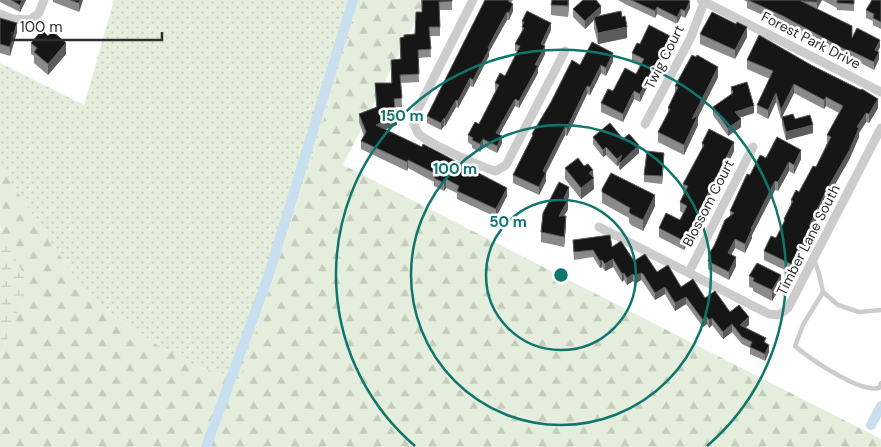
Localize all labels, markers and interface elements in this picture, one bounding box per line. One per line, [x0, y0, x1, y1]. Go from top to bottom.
street label: Forest Park Drive [758, 7, 864, 73]
scale bar [12, 10, 162, 42]
text: 100 m [20, 17, 63, 37]
street label: Twig Court [640, 22, 688, 92]
text: 150 m [381, 106, 424, 126]
street label: Blossom Court [678, 156, 738, 250]
text: 100 m [433, 159, 477, 179]
street label: Timber Lane South [772, 182, 844, 298]
text: 50 m [489, 212, 527, 232]
centre of rings [552, 266, 570, 284]

